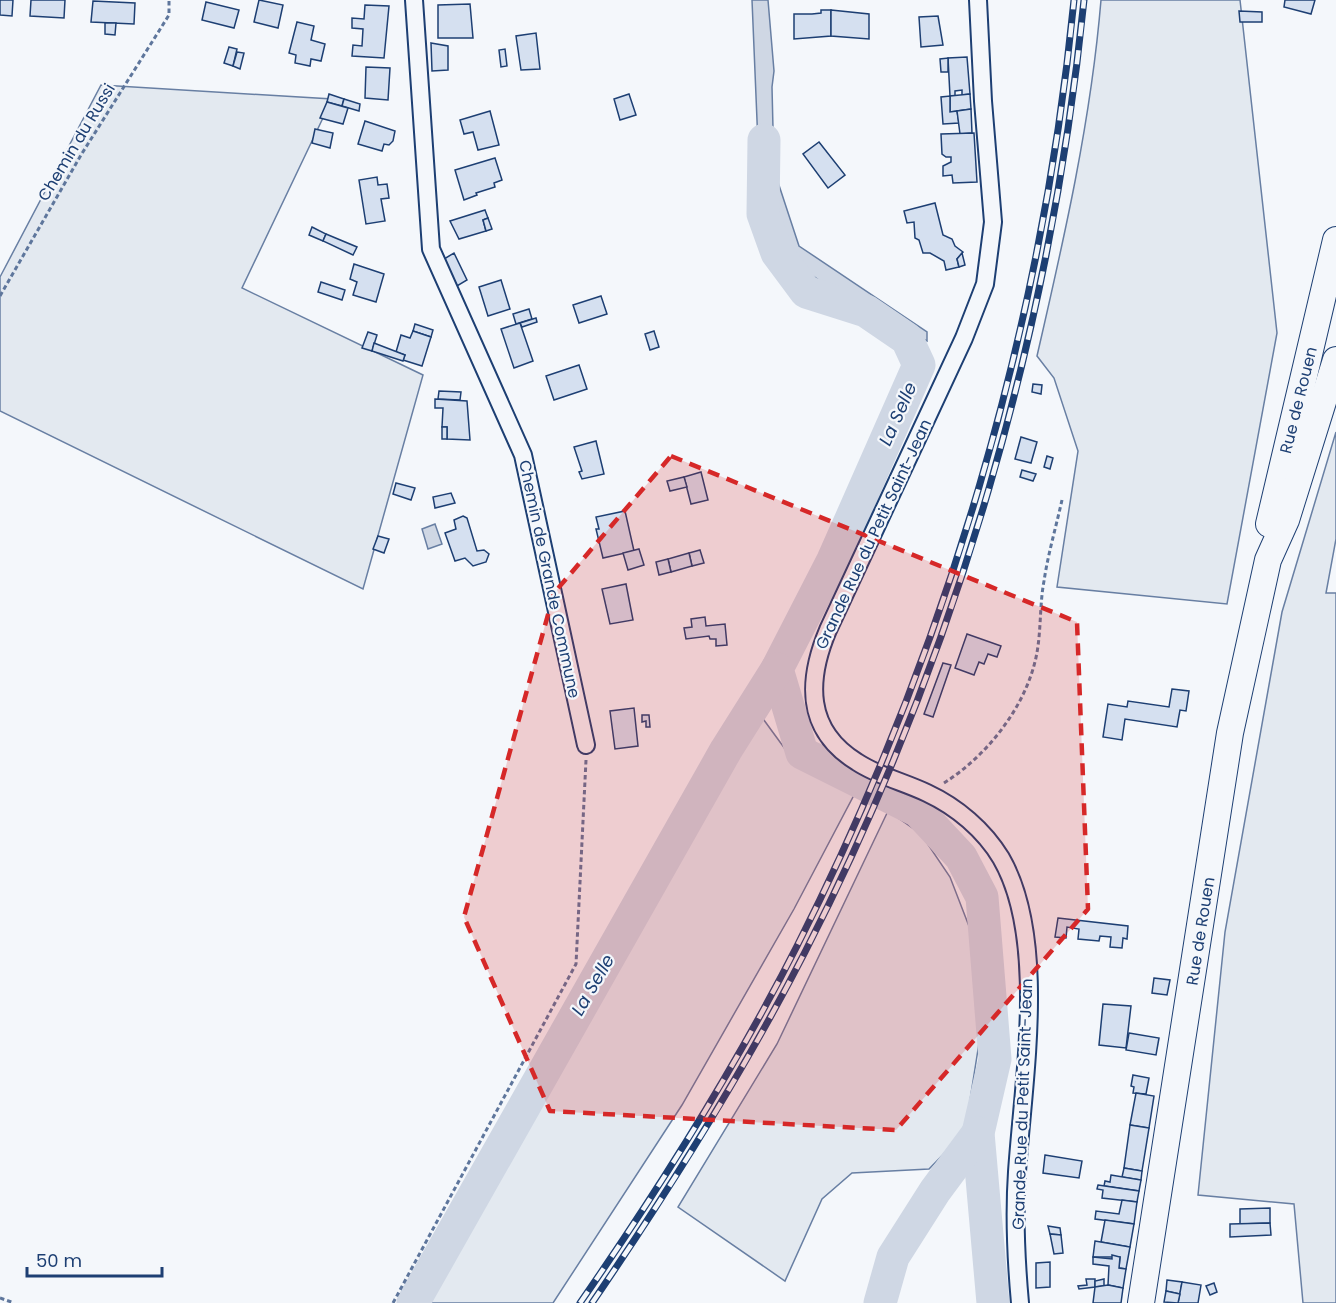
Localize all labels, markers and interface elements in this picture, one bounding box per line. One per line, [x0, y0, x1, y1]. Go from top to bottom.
street label: Chemin du Russi [32, 79, 121, 205]
street label: Rue de Rouen [1274, 344, 1323, 456]
water label: La Selle [873, 378, 923, 449]
street label: Grande Rue du Petit Saint-Jean [810, 415, 937, 653]
street label: Chemin de Grande Commune [513, 458, 586, 700]
street label: Rue de Rouen [1181, 875, 1220, 987]
water label: La Selle [565, 950, 620, 1020]
street label: Grande Rue du Petit Saint-Jean [1007, 978, 1038, 1230]
scale bar [27, 1240, 162, 1278]
text: 50 m [36, 1248, 82, 1273]

